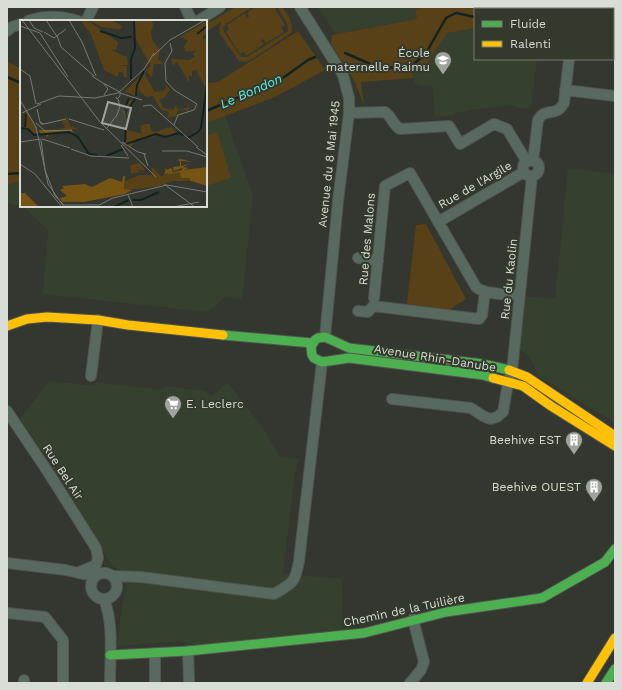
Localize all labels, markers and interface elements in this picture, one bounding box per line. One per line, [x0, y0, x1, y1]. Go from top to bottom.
legend [474, 8, 614, 60]
text: Fluide [510, 17, 546, 31]
inset map [20, 20, 207, 207]
text: Ralenti [510, 37, 551, 51]
place label: École maternelle Raimu [326, 46, 430, 74]
school or university icon: École maternelle Raimu [433, 50, 453, 75]
water label: Le Bondon [218, 71, 285, 111]
street label: Avenue du 8 Mai 1945 [315, 100, 343, 228]
street label: Rue de l'Argile [436, 158, 514, 212]
street label: Rue des Malons [356, 192, 378, 286]
street label: Rue du Kaolin [498, 238, 520, 320]
street label: Avenue Rhin-Danube [373, 341, 497, 375]
supermarket icon: E. Leclerc [163, 394, 183, 419]
place label: E. Leclerc [186, 397, 244, 411]
building icon: Beehive EST [564, 430, 584, 455]
place label: Beehive EST [489, 433, 561, 447]
street label: Rue Bel Air [40, 441, 86, 503]
building icon: Beehive OUEST [584, 477, 604, 502]
place label: Beehive OUEST [492, 480, 581, 494]
street label: Chemin de la Tuilière [342, 590, 466, 630]

